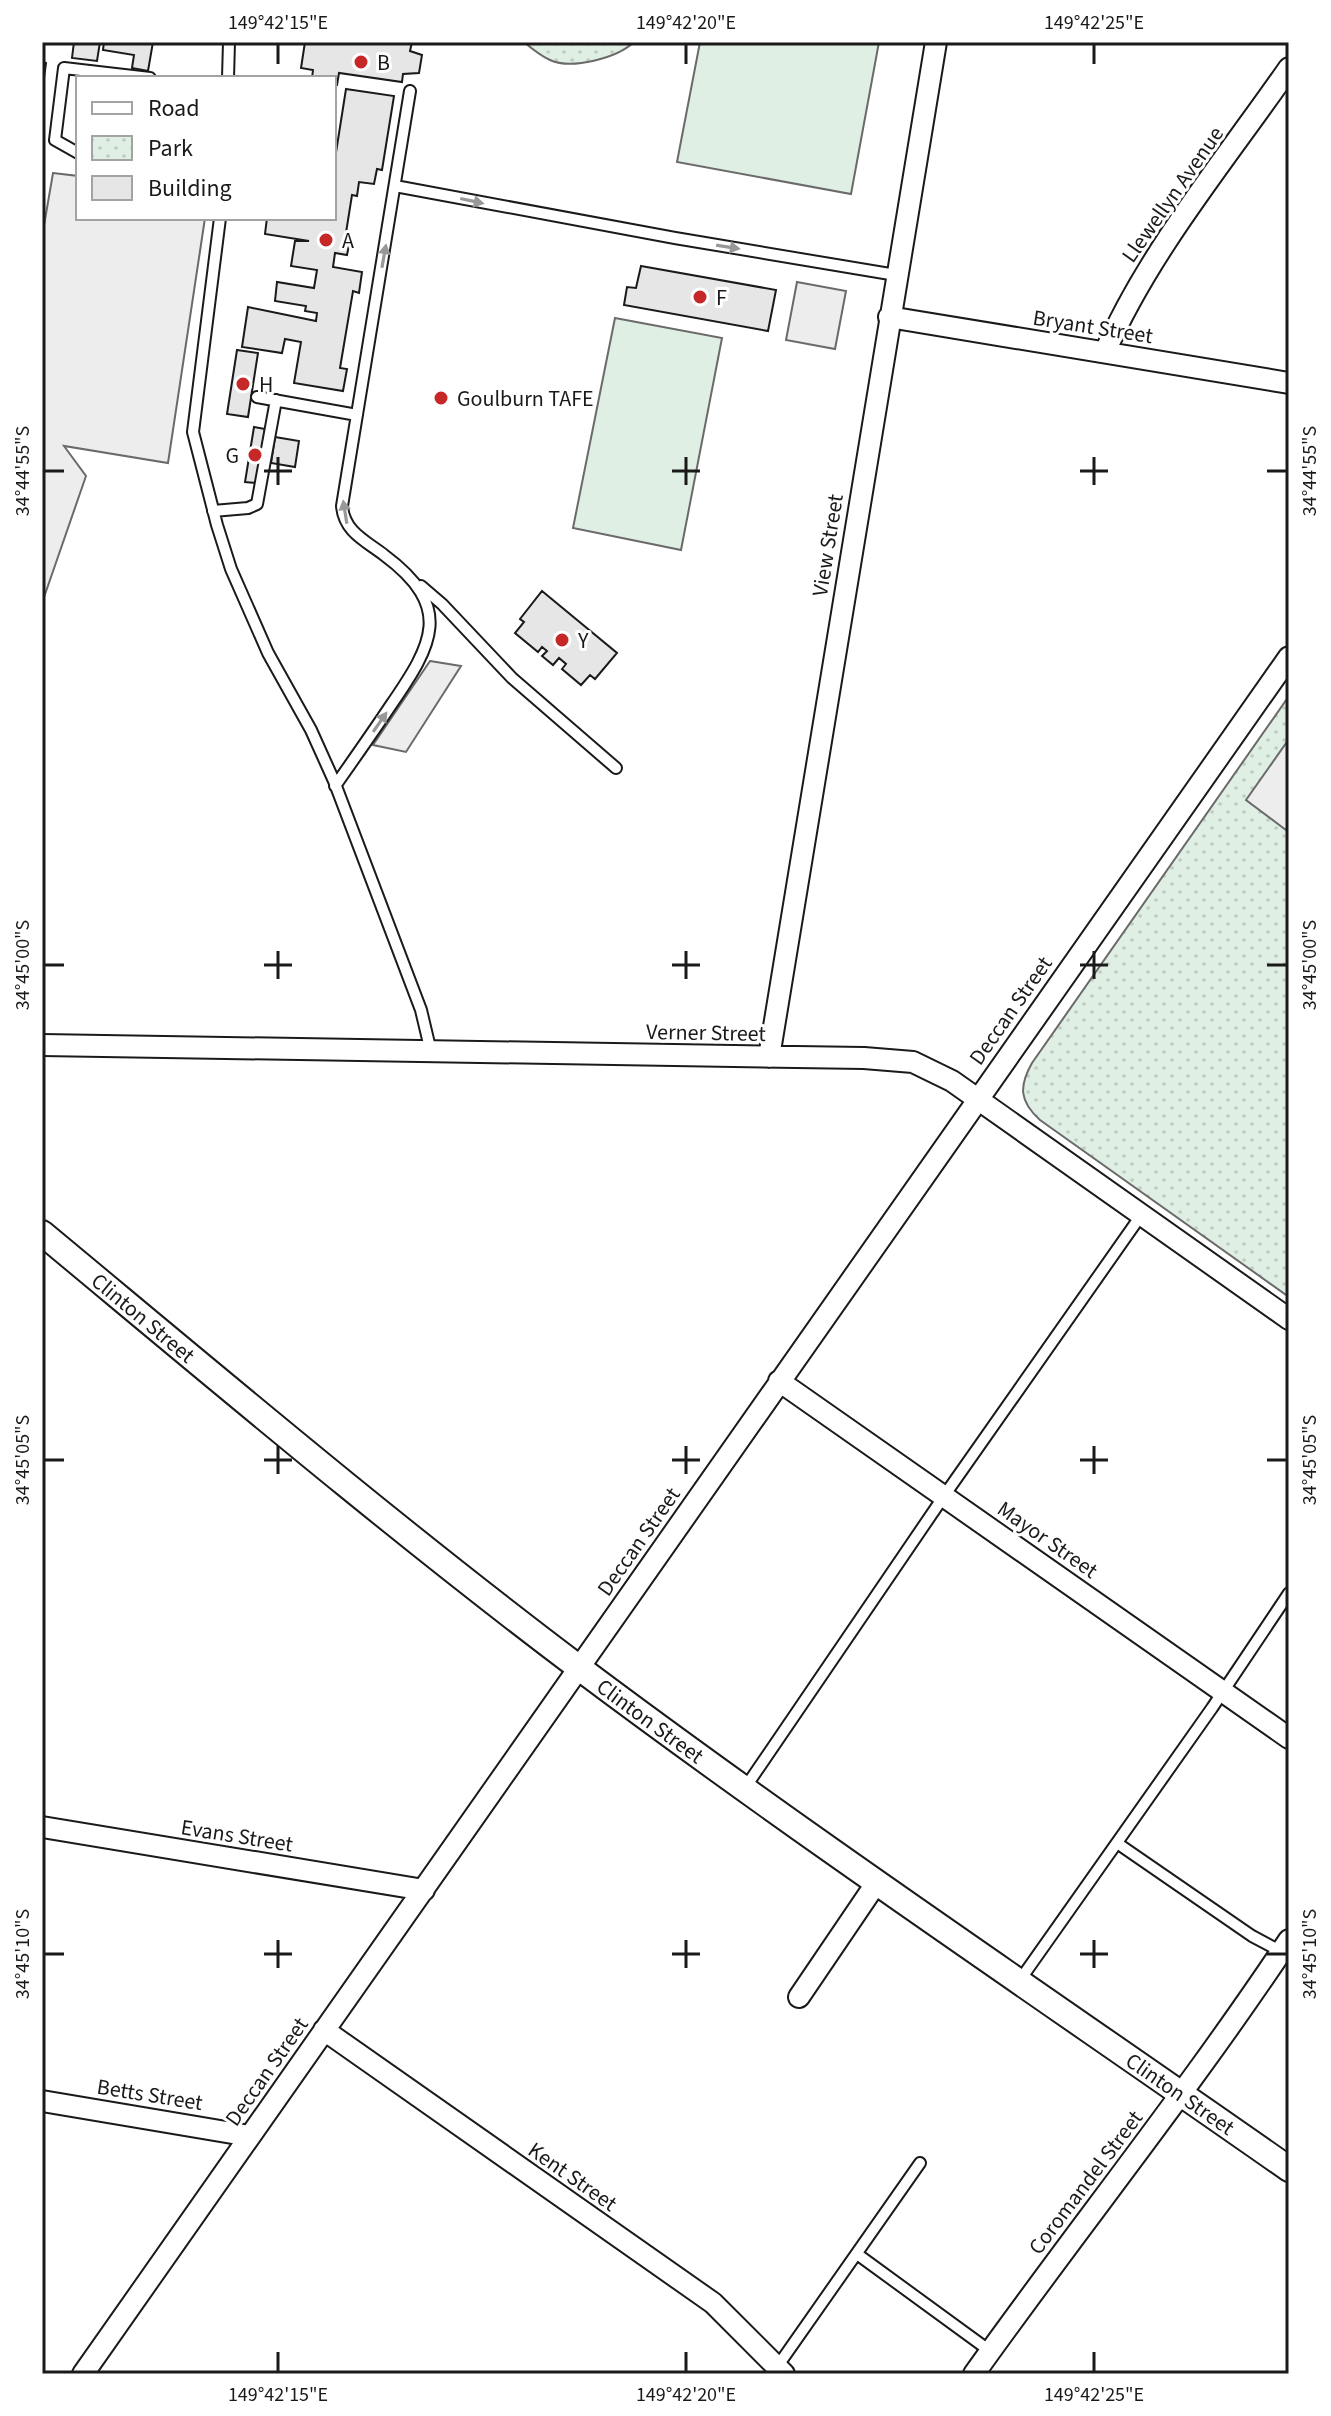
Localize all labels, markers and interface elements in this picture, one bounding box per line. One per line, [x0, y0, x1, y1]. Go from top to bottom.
text: 149°42'15"E [228, 9, 328, 37]
text: 149°42'20"E [636, 9, 736, 37]
text: 149°42'25"E [1044, 9, 1144, 37]
place label: B [377, 47, 390, 79]
marker: B [352, 53, 370, 71]
legend [76, 76, 336, 220]
text: Road [148, 91, 200, 126]
street label: Llewellyn Avenue [1114, 120, 1232, 269]
text: Park [148, 131, 193, 166]
text: Building [148, 171, 232, 206]
one-way arrow [459, 196, 484, 208]
place label: A [342, 225, 354, 257]
marker: A [317, 231, 335, 249]
one-way arrow [715, 241, 740, 254]
one-way arrow [378, 243, 391, 268]
place label: F [716, 282, 727, 314]
marker: F [691, 288, 709, 306]
street label: Bryant Street [1031, 302, 1156, 352]
place label: H [259, 369, 273, 401]
marker: H [234, 375, 252, 393]
place label: Goulburn TAFE [457, 383, 594, 415]
marker: Goulburn TAFE [432, 389, 450, 407]
text: 34°44'55"S [9, 426, 37, 516]
text: 34°44'55"S [1296, 426, 1324, 516]
place label: G [225, 440, 239, 472]
marker: G [246, 446, 264, 464]
street label: View Street [804, 491, 852, 599]
one-way arrow [338, 499, 351, 524]
place label: Y [577, 625, 589, 657]
marker: Y [553, 631, 571, 649]
one-way arrow [372, 711, 387, 732]
text: 34°45'00"S [9, 920, 37, 1010]
text: 34°45'00"S [1296, 920, 1324, 1010]
street label: Deccan Street [961, 949, 1061, 1072]
street label: Verner Street [646, 1016, 767, 1050]
street label: Clinton Street [84, 1265, 202, 1371]
text: 34°45'05"S [9, 1415, 37, 1505]
text: 34°45'05"S [1296, 1415, 1324, 1505]
street label: Deccan Street [589, 1480, 689, 1603]
street label: Mayor Street [991, 1493, 1105, 1587]
street label: Clinton Street [590, 1671, 711, 1772]
street label: Evans Street [178, 1811, 296, 1861]
text: 34°45'10"S [9, 1909, 37, 1999]
text: 34°45'10"S [1296, 1909, 1324, 1999]
street label: Deccan Street [217, 2010, 317, 2133]
street label: Clinton Street [1119, 2045, 1242, 2144]
street label: Betts Street [95, 2071, 206, 2119]
street label: Coromandel Street [1021, 2103, 1151, 2261]
street label: Kent Street [521, 2134, 624, 2220]
text: 149°42'15"E [228, 2381, 328, 2409]
text: 149°42'20"E [636, 2381, 736, 2409]
text: 149°42'25"E [1044, 2381, 1144, 2409]

